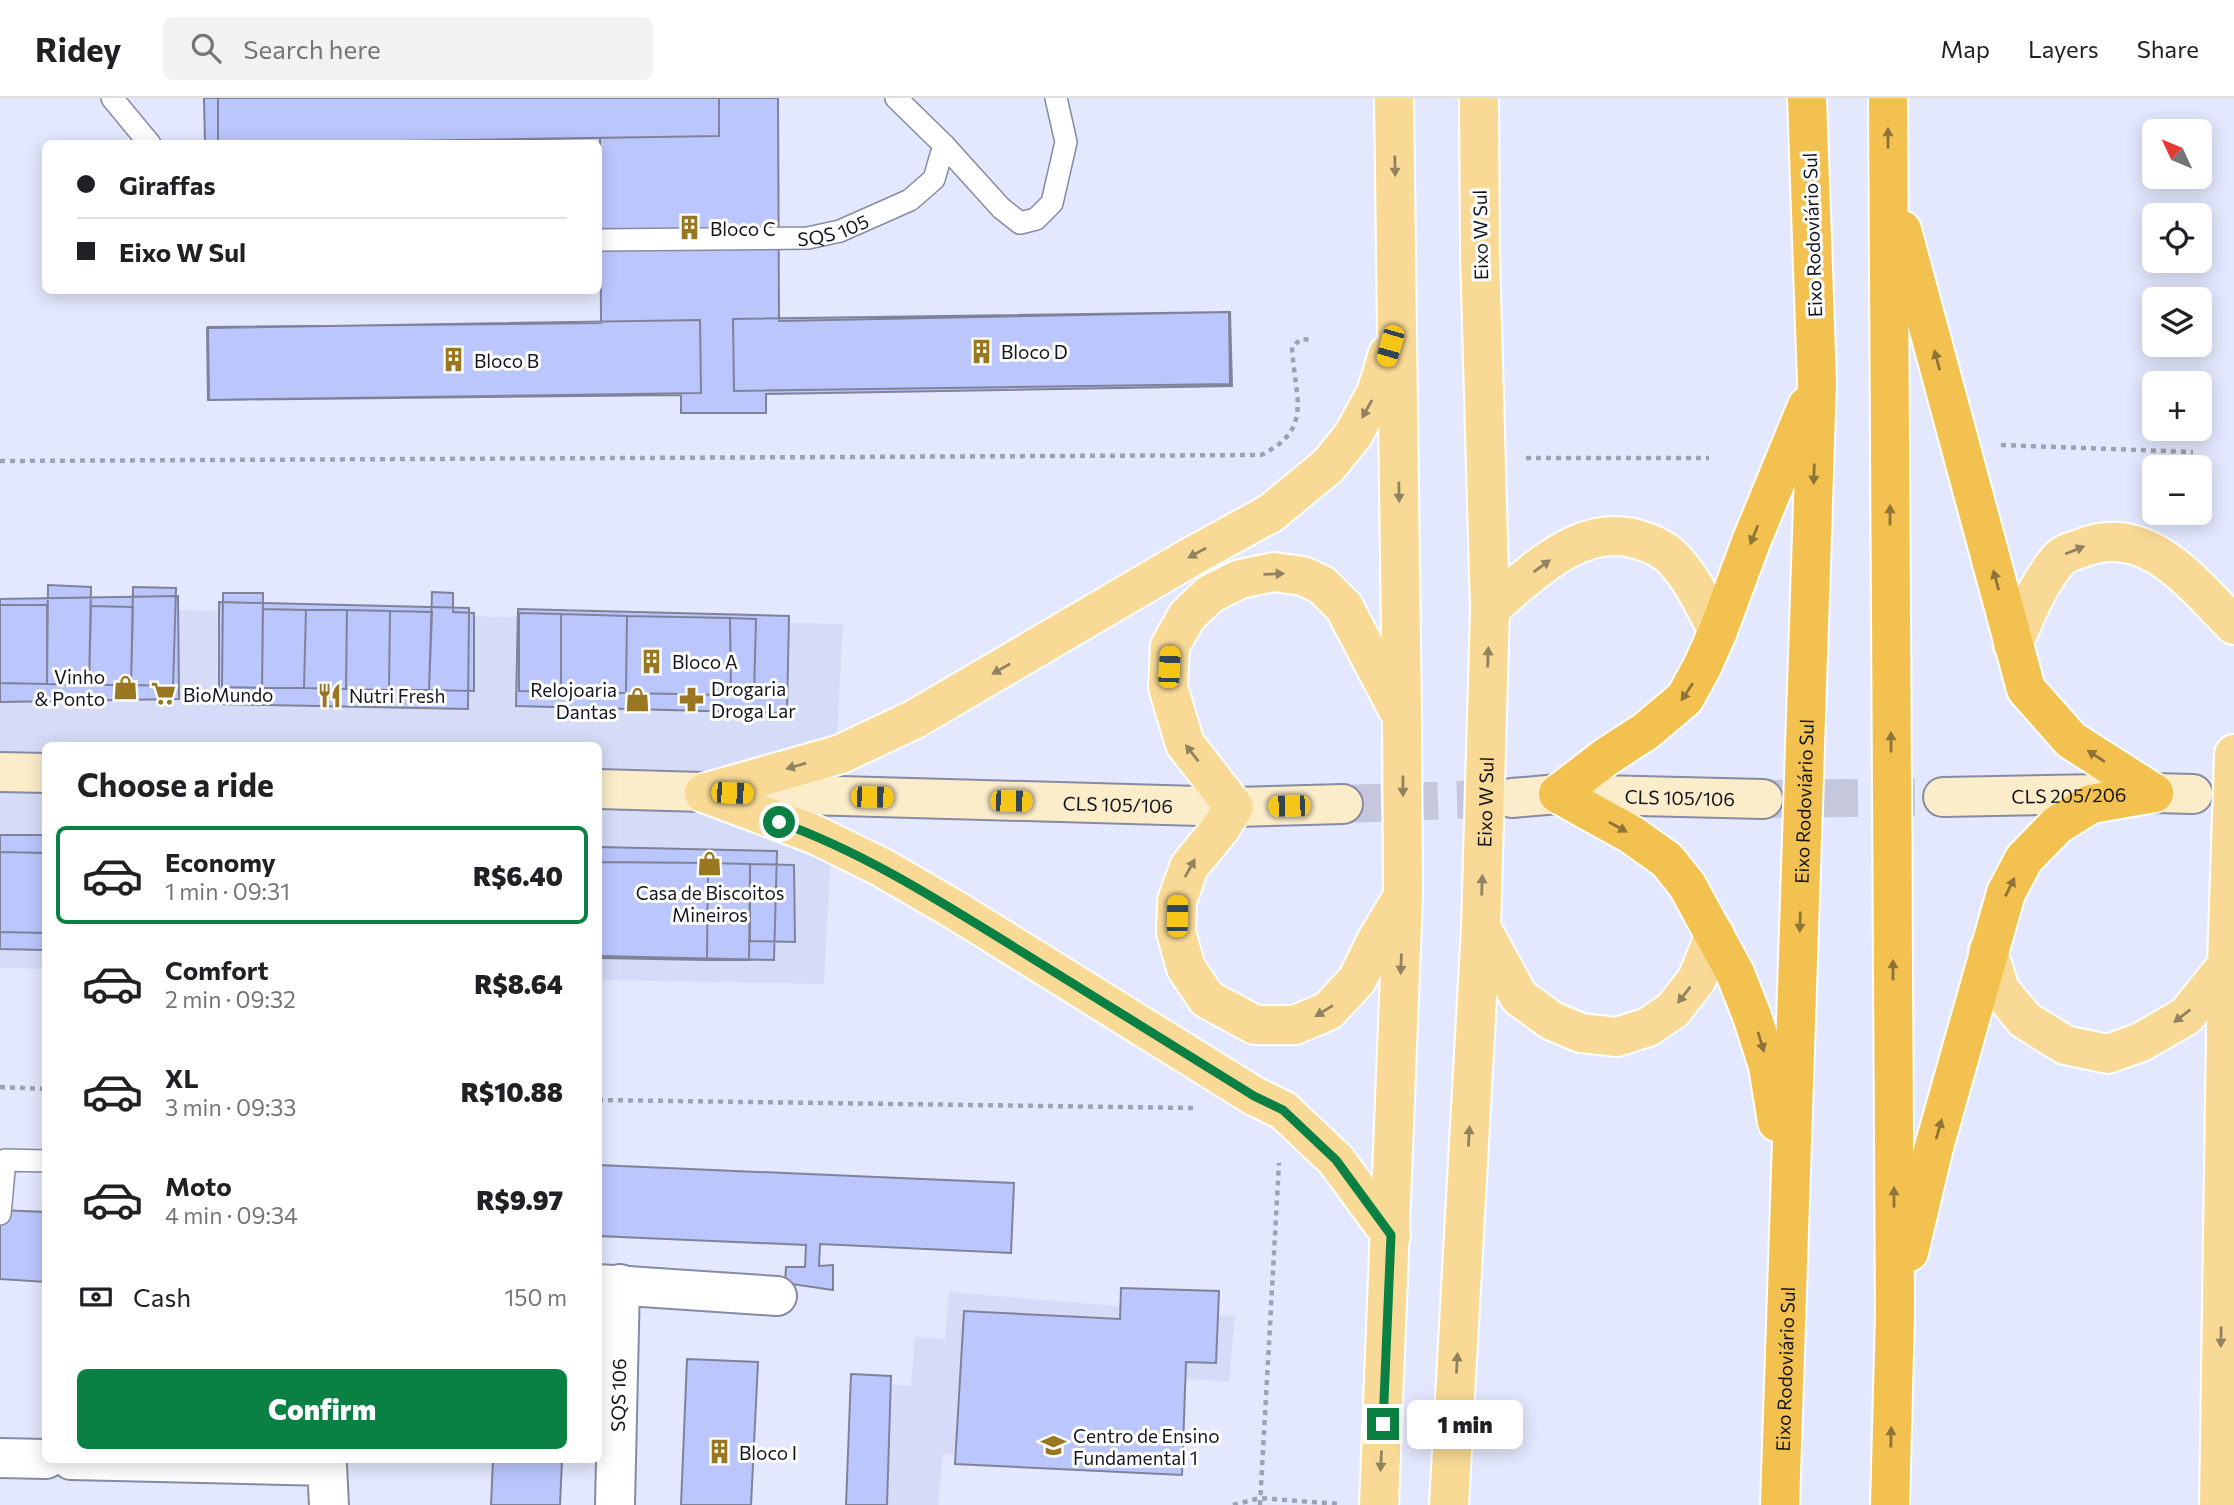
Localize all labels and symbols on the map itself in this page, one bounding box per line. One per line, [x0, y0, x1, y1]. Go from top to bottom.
north arrow [2142, 119, 2212, 189]
one-way arrow [1882, 127, 1894, 149]
street label: Eixo Rodoviário Sul [1798, 152, 1826, 318]
one-way arrow [1389, 155, 1401, 177]
street label: Eixo W Sul [1468, 190, 1492, 280]
street label: SQS 105 [797, 208, 872, 250]
building icon: Bloco C [676, 214, 704, 242]
place label: Bloco C [710, 217, 776, 240]
car [1375, 323, 1406, 369]
building icon: Bloco D [967, 337, 995, 365]
place label: Bloco D [1001, 340, 1068, 363]
building icon: Bloco B [440, 346, 468, 374]
place label: Bloco B [474, 349, 539, 372]
one-way arrow [1931, 349, 1941, 370]
one-way arrow [1361, 400, 1373, 419]
one-way arrow [1809, 463, 1820, 485]
one-way arrow [1394, 481, 1405, 503]
one-way arrow [1884, 503, 1896, 525]
one-way arrow [1749, 525, 1760, 546]
one-way arrow [2065, 545, 2086, 556]
one-way arrow [1187, 547, 1206, 559]
one-way arrow [1533, 559, 1551, 573]
one-way arrow [1990, 568, 2001, 590]
one-way arrow [1263, 569, 1285, 580]
car [1158, 645, 1181, 689]
one-way arrow [1483, 646, 1494, 668]
building icon: Bloco A [638, 647, 666, 675]
place label: Bloco A [672, 650, 738, 673]
one-way arrow [991, 663, 1011, 675]
place label: Vinho & Ponto [35, 665, 105, 710]
shop icon: Vinho & Ponto [111, 673, 139, 701]
place label: Drogaria Droga Lar [711, 677, 796, 722]
place label: Relojoaria Dantas [530, 678, 617, 723]
supermarket icon: BioMundo [149, 680, 177, 708]
restaurant icon: Nutri Fresh [315, 681, 343, 709]
place label: BioMundo [183, 683, 273, 706]
one-way arrow [1680, 683, 1694, 701]
place label: Nutri Fresh [349, 684, 445, 707]
pharmacy icon: Drogaria Droga Lar [677, 685, 705, 713]
shop icon: Relojoaria Dantas [623, 686, 651, 714]
street label: Eixo Rodoviário Sul [1789, 719, 1817, 884]
one-way arrow [1885, 731, 1897, 753]
one-way arrow [1186, 744, 1200, 762]
one-way arrow [2087, 749, 2106, 762]
street label: Eixo W Sul [1472, 756, 1497, 847]
one-way arrow [786, 762, 807, 772]
one-way arrow [1397, 776, 1409, 798]
car [711, 782, 754, 804]
street label: CLS 205/206 [2011, 782, 2127, 807]
street label: CLS 105/106 [1624, 784, 1735, 810]
car [851, 786, 894, 808]
car [990, 790, 1033, 812]
street label: CLS 105/106 [1062, 791, 1173, 817]
car [1268, 795, 1311, 817]
route start [763, 806, 795, 838]
one-way arrow [1608, 821, 1627, 833]
shop icon: Casa de Biscoitos Mineiros [696, 850, 724, 878]
one-way arrow [1184, 857, 1196, 877]
one-way arrow [1476, 873, 1488, 895]
one-way arrow [2004, 877, 2015, 897]
place label: Casa de Biscoitos Mineiros [636, 881, 784, 926]
car [1167, 895, 1188, 937]
one-way arrow [1795, 911, 1806, 933]
one-way arrow [1395, 953, 1406, 975]
one-way arrow [1887, 958, 1898, 980]
one-way arrow [1678, 986, 1692, 1004]
one-way arrow [1314, 1004, 1334, 1017]
one-way arrow [2174, 1009, 2192, 1024]
one-way arrow [1756, 1032, 1766, 1053]
one-way arrow [1934, 1118, 1945, 1140]
one-way arrow [1464, 1125, 1475, 1147]
one-way arrow [1888, 1186, 1900, 1208]
street label: Eixo Rodoviário Sul [1770, 1286, 1799, 1452]
one-way arrow [2216, 1326, 2227, 1348]
one-way arrow [1452, 1352, 1463, 1374]
street label: SQS 106 [605, 1358, 630, 1432]
callout: 1 min [1408, 1400, 1523, 1448]
route end [1367, 1408, 1399, 1440]
place label: Centro de Ensino Fundamental 1 [1073, 1424, 1220, 1469]
one-way arrow [1886, 1426, 1897, 1448]
school or university icon: Centro de Ensino Fundamental 1 [1039, 1432, 1067, 1460]
building icon: Bloco I [705, 1438, 733, 1466]
place label: Bloco I [739, 1441, 797, 1464]
one-way arrow [1376, 1450, 1387, 1472]

